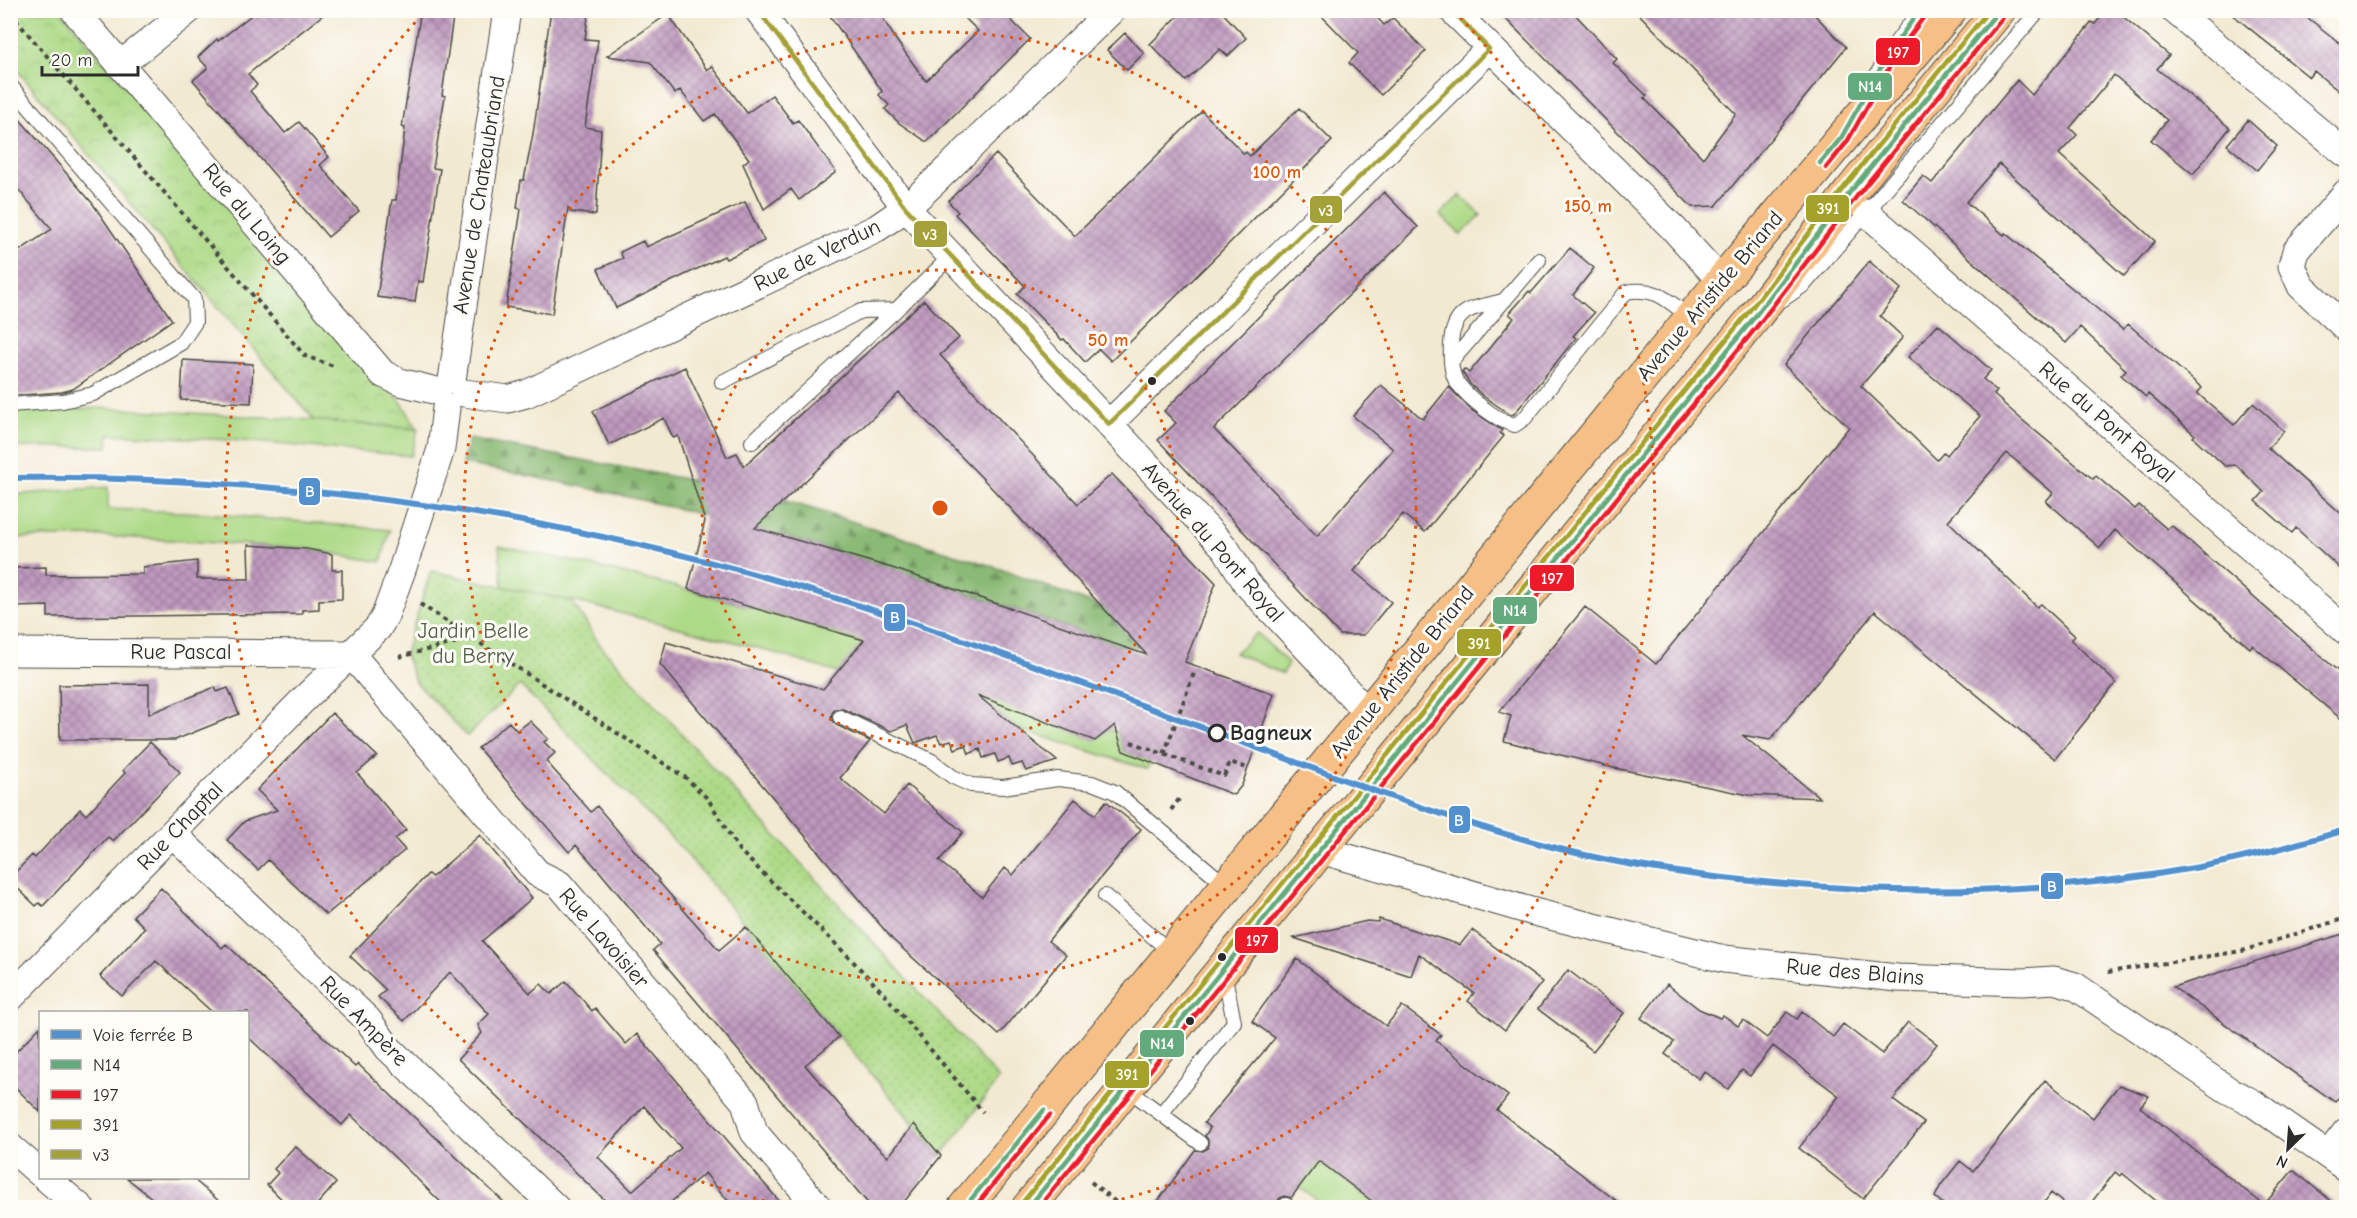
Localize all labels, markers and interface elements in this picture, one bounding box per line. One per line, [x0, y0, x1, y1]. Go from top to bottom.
line badge: 197 [1875, 37, 1921, 66]
scale bar [42, 39, 138, 77]
text: 197 [1887, 44, 1910, 62]
text: 20 m [51, 50, 92, 71]
line badge: N14 [1847, 72, 1893, 101]
street label: Avenue de Chateaubriand [447, 74, 511, 316]
text: N14 [1858, 78, 1882, 96]
street label: Rue du Loing [197, 158, 297, 270]
text: 100 m [1253, 162, 1301, 183]
line badge: 391 [1805, 194, 1850, 223]
line badge: v3 [1309, 195, 1343, 224]
text: 150 m [1564, 196, 1612, 217]
text: 391 [1817, 200, 1839, 218]
text: v3 [1318, 202, 1333, 220]
street label: Avenue Aristide Briand [1631, 206, 1789, 386]
street label: Rue de Verdun [750, 213, 884, 297]
line badge: v3 [913, 220, 948, 248]
text: v3 [922, 226, 937, 244]
text: 50 m [1088, 330, 1128, 351]
street label: Rue du Pont Royal [2034, 356, 2180, 488]
unlabelled marker [1146, 375, 1158, 387]
street label: Avenue du Pont Royal [1136, 457, 1290, 627]
line badge: B [298, 477, 321, 506]
text: B [305, 483, 315, 501]
centre of rings [930, 498, 950, 518]
line badge: 197 [1529, 564, 1575, 592]
text: 197 [1541, 570, 1564, 588]
street label: Avenue Aristide Briand [1325, 581, 1479, 763]
line badge: N14 [1492, 596, 1538, 625]
text: N14 [1503, 602, 1527, 620]
line badge: B [883, 603, 906, 632]
text: B [890, 609, 900, 627]
park label: Jardin Belle du Berry [418, 618, 528, 669]
line badge: 391 [1456, 628, 1502, 657]
text: 391 [1468, 635, 1490, 653]
street label: Rue Pascal [130, 639, 232, 665]
place label: Bagneux [1230, 720, 1312, 746]
marker: Bagneux [1208, 724, 1226, 742]
street label: Rue Chaptal [132, 776, 228, 876]
line badge: B [1448, 805, 1471, 834]
text: B [1454, 812, 1464, 830]
line badge: B [2040, 872, 2064, 900]
text: B [2047, 878, 2057, 896]
street label: Rue Lavoisier [554, 883, 655, 994]
line badge: 197 [1234, 926, 1279, 954]
text: 197 [1246, 932, 1269, 950]
unlabelled marker [1216, 951, 1228, 963]
street label: Rue des Blains [1785, 953, 1925, 991]
street label: Rue Ampère [314, 970, 414, 1072]
legend [39, 1011, 249, 1179]
unlabelled marker [1184, 1015, 1196, 1027]
text: Voie ferrée B [93, 1025, 193, 1046]
line badge: N14 [1139, 1029, 1185, 1058]
text: N14 [1150, 1035, 1174, 1053]
text: N14 [93, 1055, 121, 1076]
line badge: 391 [1104, 1060, 1150, 1089]
text: 391 [1116, 1066, 1138, 1084]
text: 197 [93, 1085, 119, 1106]
text: 391 [93, 1115, 119, 1136]
north arrow [2258, 1119, 2318, 1179]
text: v3 [92, 1145, 110, 1166]
text: N [2274, 1151, 2291, 1172]

